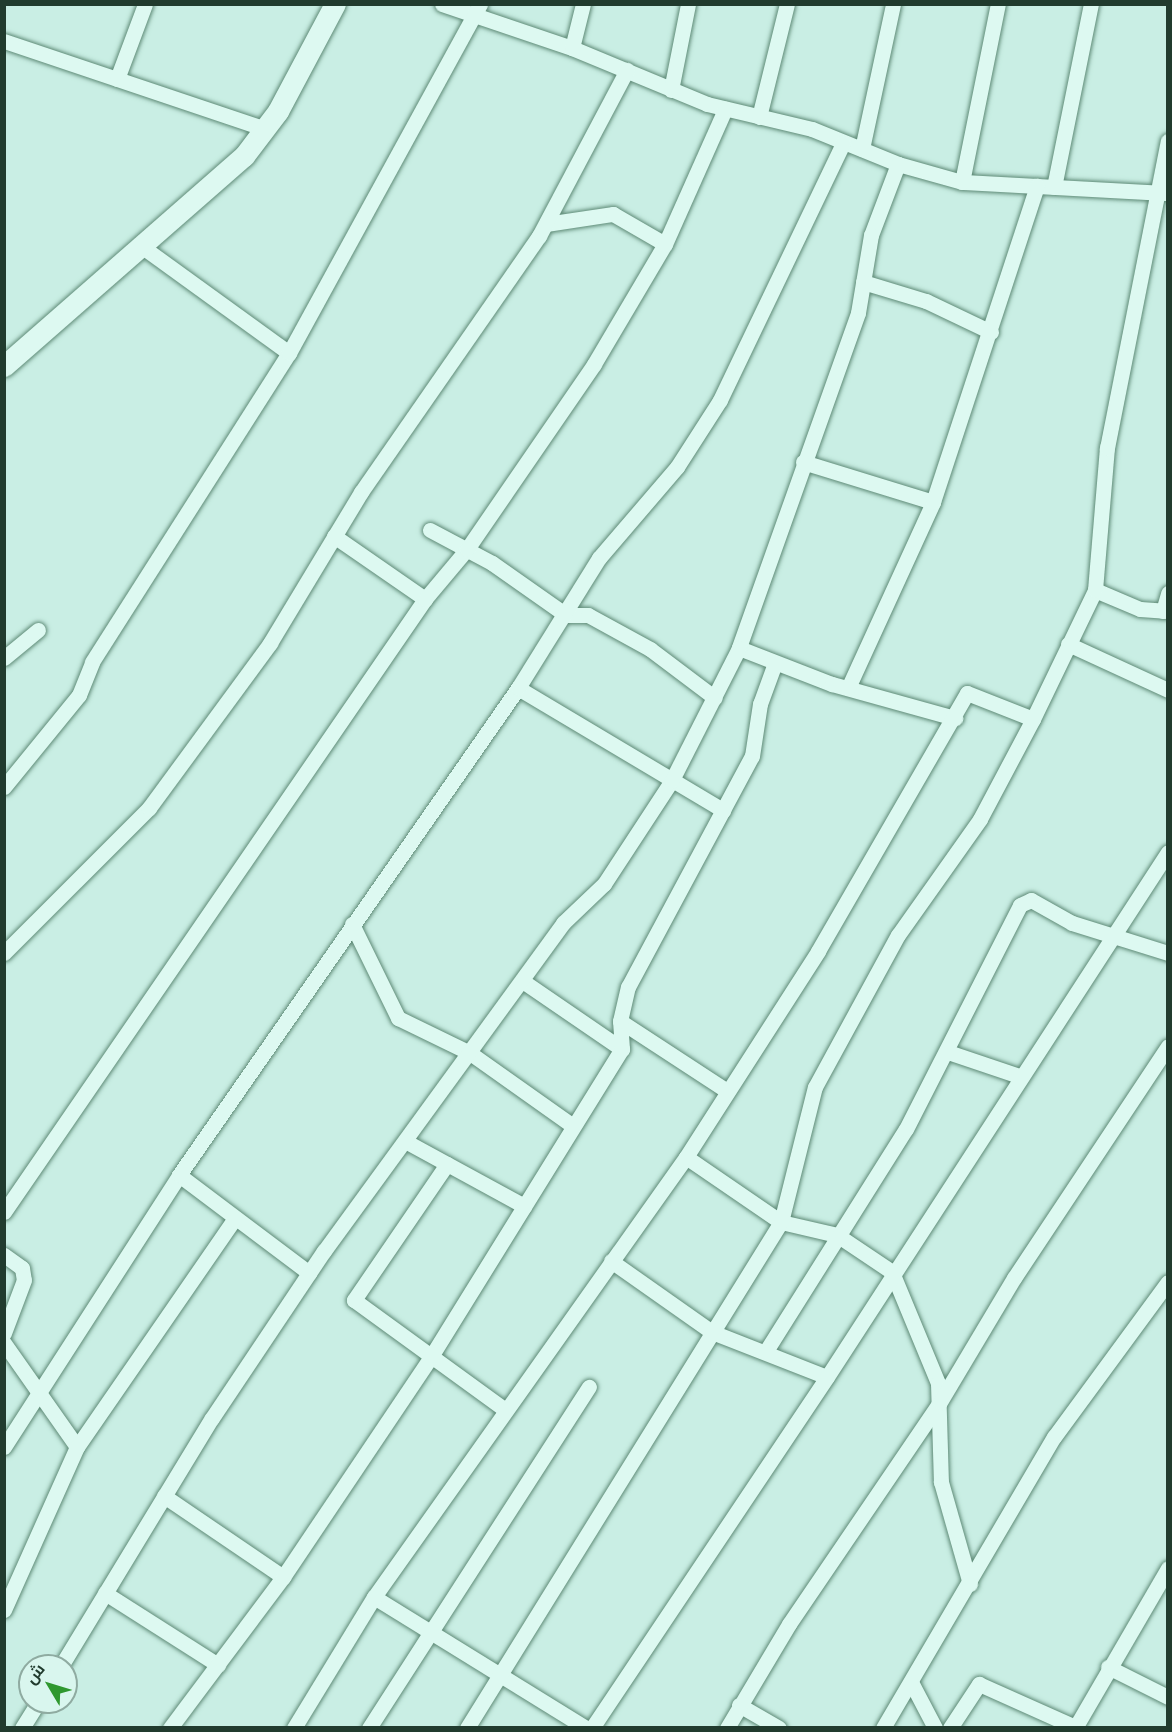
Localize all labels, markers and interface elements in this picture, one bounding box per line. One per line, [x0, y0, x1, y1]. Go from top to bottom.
north arrow [18, 1654, 78, 1714]
text: ش [21, 1660, 49, 1688]

